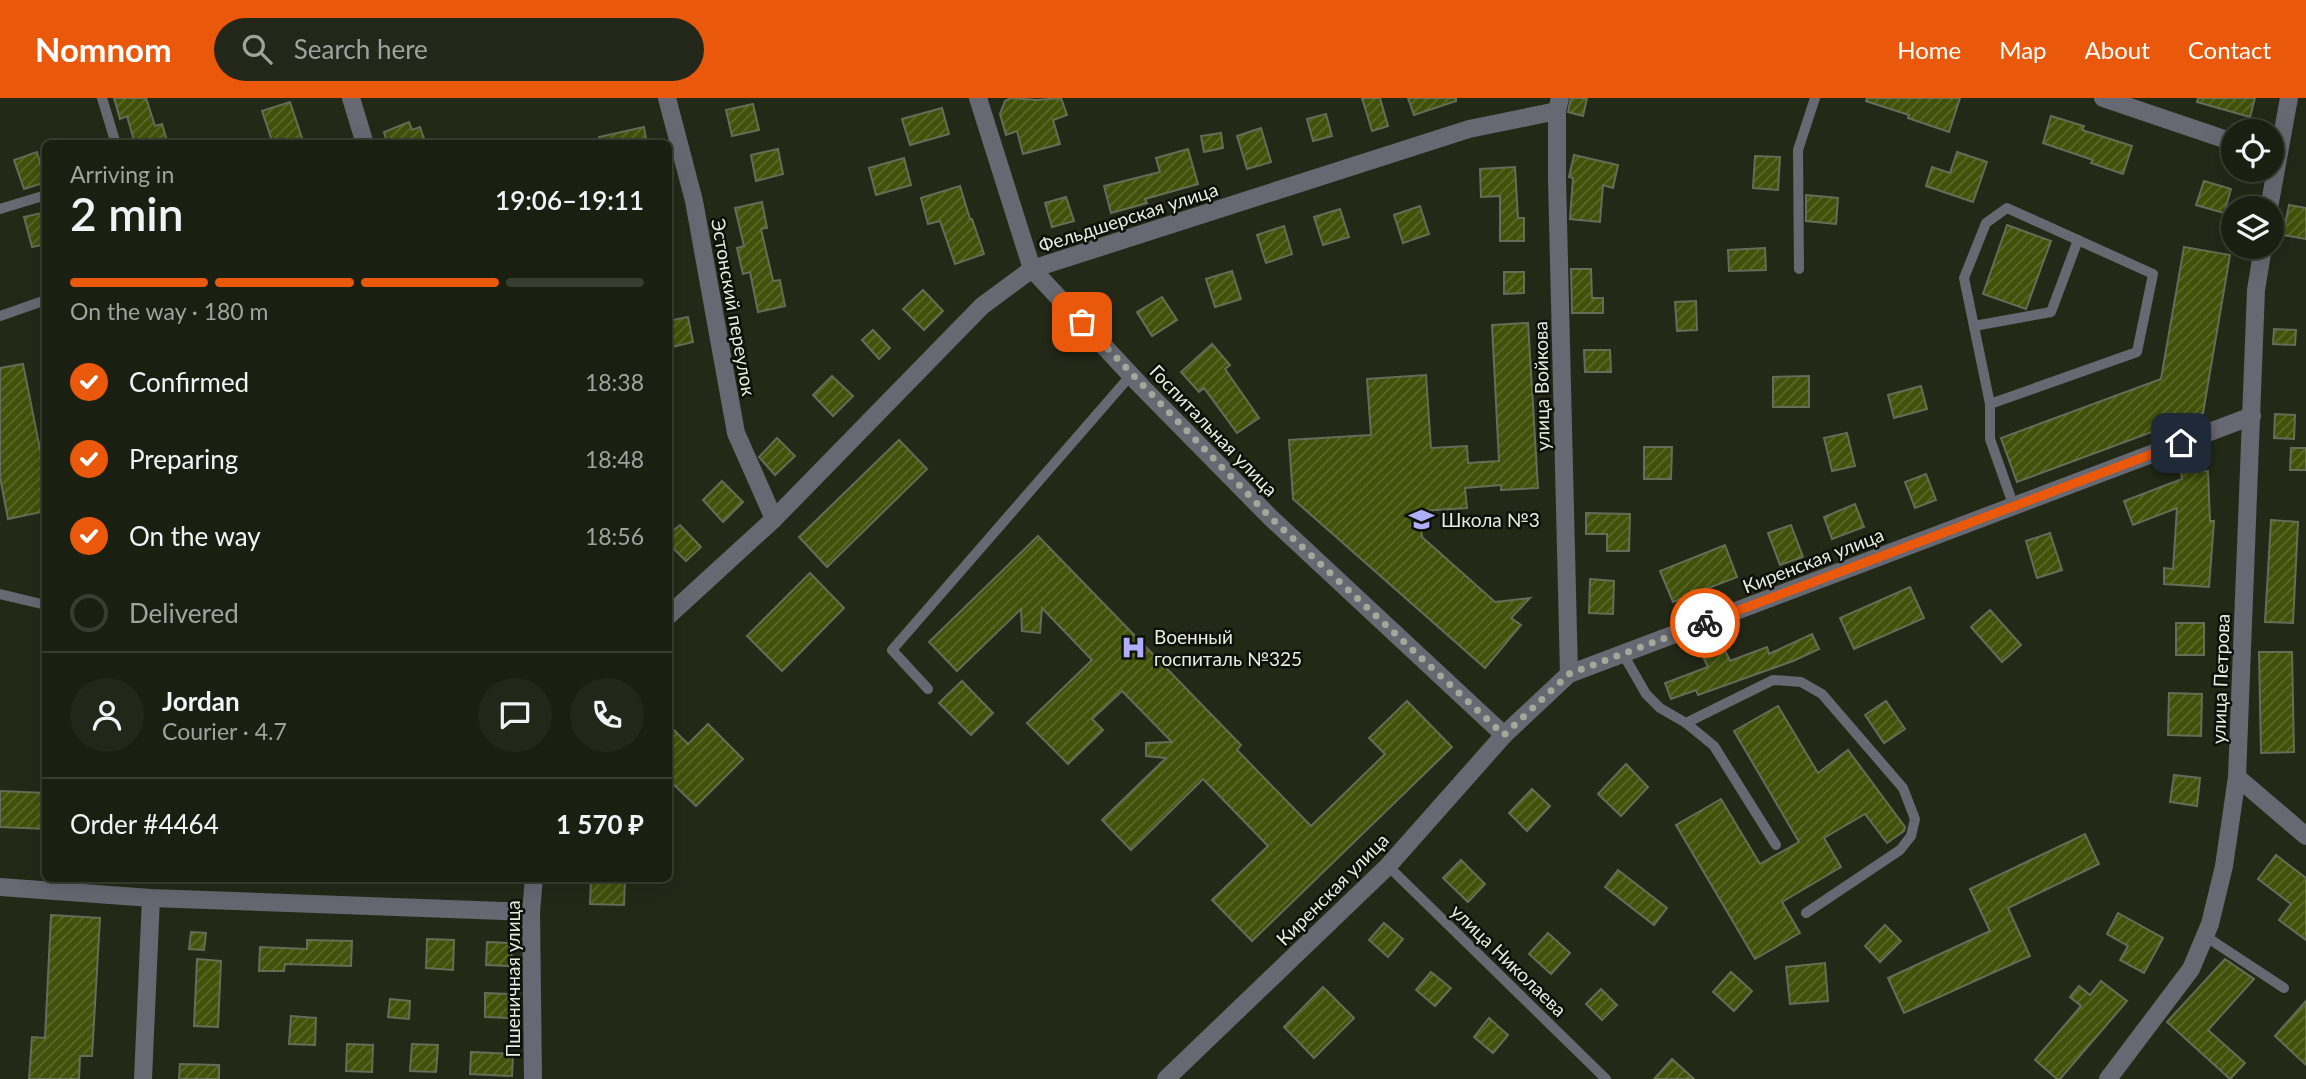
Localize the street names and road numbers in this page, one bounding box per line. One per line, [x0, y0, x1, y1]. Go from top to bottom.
street label: Фельдшерская улица [1035, 177, 1221, 257]
street label: Эстонский переулок [707, 216, 761, 398]
street label: улица Войкова [1528, 321, 1554, 451]
street label: Госпитальная улица [1145, 359, 1283, 501]
street label: Киренская улица [1739, 522, 1887, 598]
street label: улица Петрова [2206, 614, 2234, 744]
street label: Киренская улица [1271, 828, 1393, 950]
street label: улица Николаева [1447, 899, 1571, 1021]
street label: Пшеничная улица [501, 900, 524, 1058]

